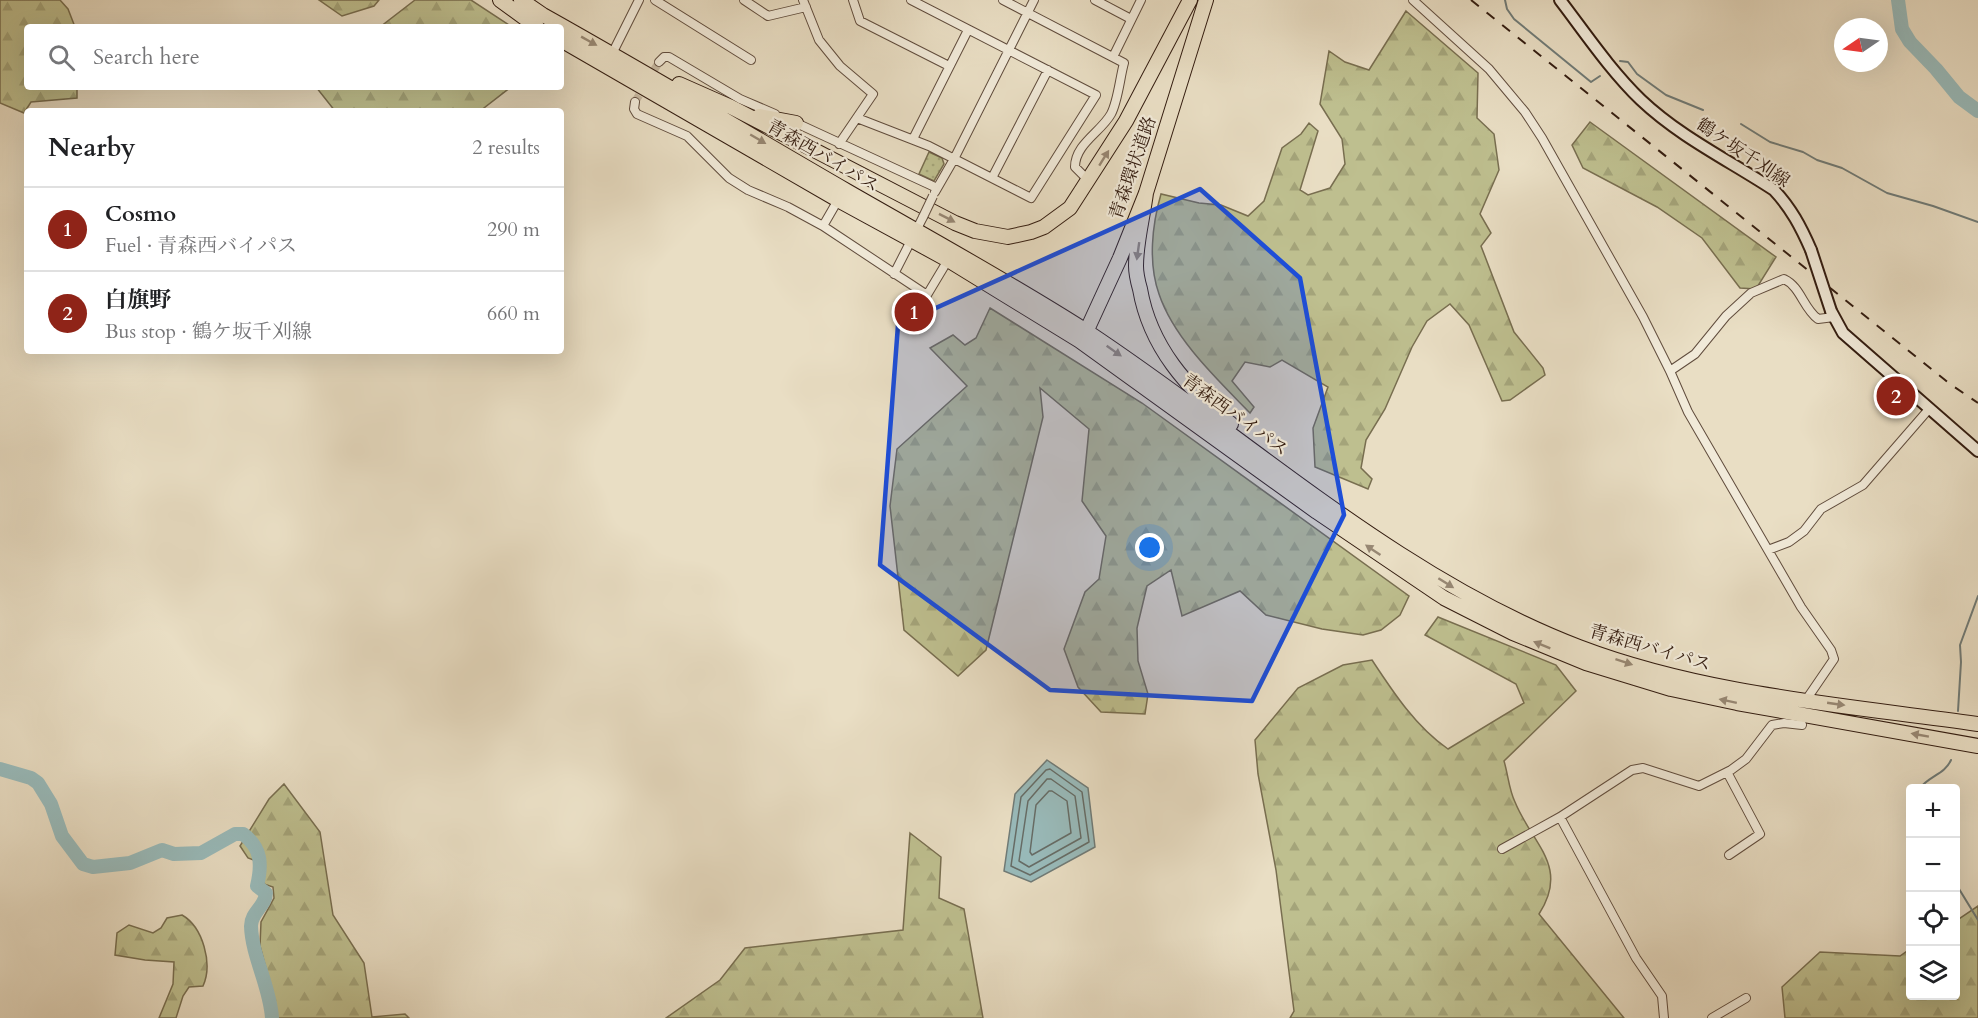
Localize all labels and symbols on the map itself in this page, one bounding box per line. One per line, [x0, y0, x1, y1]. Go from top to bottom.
north arrow [1834, 18, 1888, 72]
one-way arrow [581, 36, 598, 46]
street label: 鶴ケ坂千刈線 [1691, 112, 1795, 194]
street label: 青森環状道路 [1104, 113, 1162, 223]
street label: 青森西バイパス [762, 114, 884, 198]
one-way arrow [750, 134, 767, 144]
one-way arrow [1098, 149, 1109, 166]
one-way arrow [938, 213, 955, 223]
one-way arrow [1133, 241, 1142, 260]
pin: 1 [894, 290, 934, 334]
one-way arrow [1106, 345, 1122, 357]
street label: 青森西バイパス [1177, 368, 1293, 462]
pin: 2 [1876, 374, 1916, 418]
your location [1135, 533, 1164, 562]
one-way arrow [1365, 544, 1381, 556]
one-way arrow [1438, 578, 1454, 589]
street label: 青森西バイパス [1586, 619, 1714, 677]
one-way arrow [1533, 640, 1551, 649]
one-way arrow [1615, 658, 1633, 667]
one-way arrow [1719, 696, 1738, 705]
one-way arrow [1826, 699, 1845, 708]
one-way arrow [1911, 730, 1930, 739]

